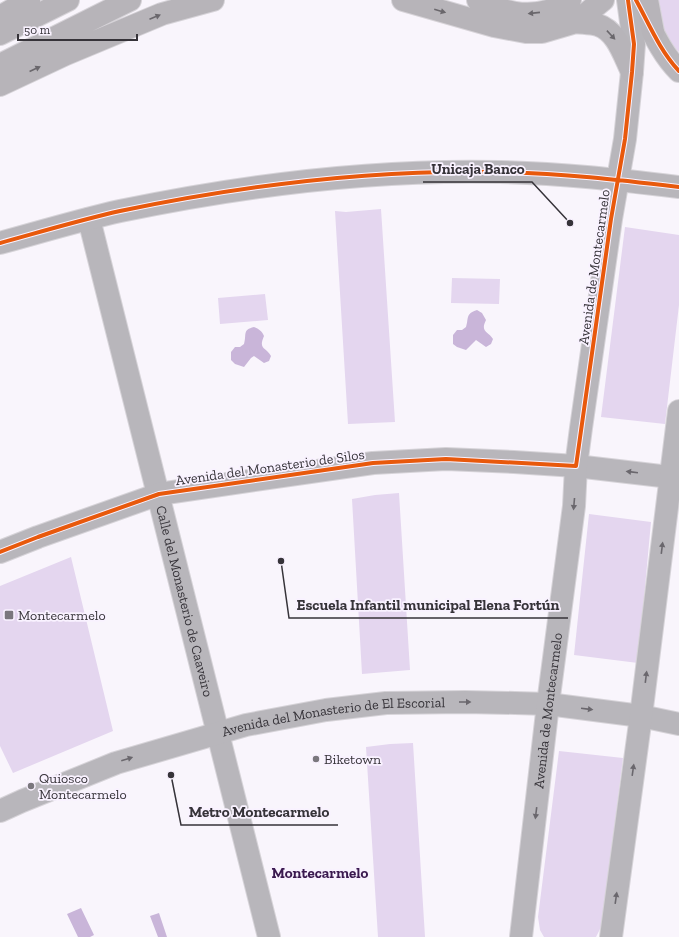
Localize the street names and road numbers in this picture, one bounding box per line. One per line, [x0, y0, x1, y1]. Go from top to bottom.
street label: Avenida de Montecarmelo [575, 188, 614, 346]
street label: Avenida del Monasterio de Silos [175, 446, 366, 489]
street label: Calle del Monasterio de Caaveiro [152, 504, 216, 699]
street label: Avenida de Montecarmelo [530, 632, 566, 789]
street label: Avenida del Monasterio de El Escorial [220, 694, 445, 741]

